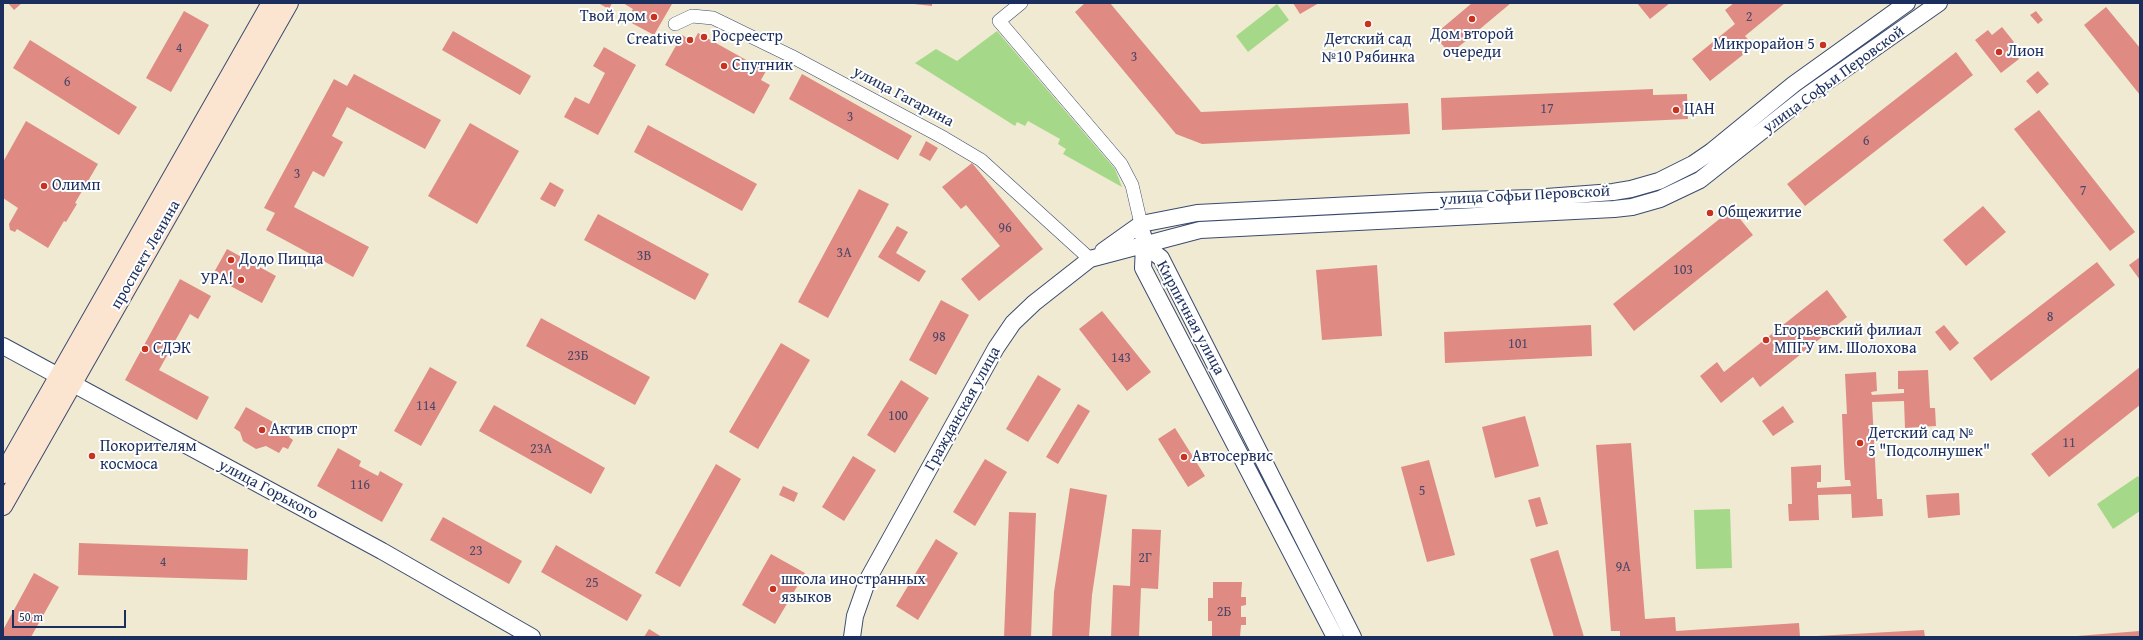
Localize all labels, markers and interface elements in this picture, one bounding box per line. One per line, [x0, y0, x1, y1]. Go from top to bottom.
place label: Твой дом [580, 7, 646, 27]
house number: 2 [1746, 9, 1752, 25]
marker: Твой дом [649, 12, 659, 22]
marker: Дом второй очереди [1467, 14, 1477, 24]
marker: Детский сад №10 Рябинка [1363, 19, 1373, 29]
street label: улица Софьи Перовской [1759, 22, 1909, 138]
place label: Дом второй очереди [1430, 25, 1514, 63]
place label: Росреестр [712, 27, 783, 47]
place label: Creative [627, 30, 682, 50]
place label: Детский сад №10 Рябинка [1321, 30, 1415, 68]
marker: Росреестр [699, 32, 709, 42]
marker: Creative [685, 35, 695, 45]
place label: Микрорайон 5 [1713, 35, 1815, 55]
house number: 4 [176, 40, 182, 56]
marker: Микрорайон 5 [1818, 40, 1828, 50]
place label: Лион [2007, 42, 2044, 62]
marker: Лион [1994, 47, 2004, 57]
house number: 3 [1131, 49, 1137, 65]
place label: Спутник [732, 56, 793, 76]
marker: Спутник [719, 61, 729, 71]
street label: улица Гагарина [849, 62, 957, 132]
house number: 6 [64, 74, 70, 90]
place label: ЦАН [1684, 100, 1715, 120]
house number: 17 [1540, 101, 1554, 117]
marker: ЦАН [1671, 105, 1681, 115]
house number: 3 [847, 109, 853, 125]
house number: 6 [1863, 133, 1869, 149]
house number: 3 [294, 166, 300, 182]
place label: Олимп [52, 176, 100, 196]
marker: Олимп [39, 181, 49, 191]
street label: улица Софьи Перовской [1439, 182, 1611, 210]
house number: 7 [2080, 183, 2086, 199]
street label: проспект Ленина [107, 197, 185, 313]
place label: Общежитие [1718, 203, 1802, 223]
marker: Общежитие [1705, 208, 1715, 218]
house number: 96 [998, 220, 1012, 236]
house number: 3А [836, 245, 852, 261]
house number: 3В [637, 248, 651, 264]
place label: Додо Пицца [239, 250, 323, 270]
marker: Додо Пицца [226, 255, 236, 265]
street label: Кирпичная улица [1152, 258, 1228, 378]
house number: 103 [1673, 262, 1693, 278]
place label: УРА! [200, 270, 233, 290]
marker: УРА! [236, 275, 246, 285]
house number: 8 [2047, 309, 2053, 325]
place label: Егорьевский филиал МПГУ им. Шолохова [1774, 321, 1922, 359]
house number: 98 [932, 329, 946, 345]
marker: Егорьевский филиал МПГУ им. Шолохова [1761, 335, 1771, 345]
house number: 101 [1508, 336, 1528, 352]
place label: СДЭК [153, 339, 191, 359]
street label: Гражданская улица [921, 343, 1005, 475]
marker: СДЭК [140, 344, 150, 354]
house number: 23Б [567, 348, 589, 364]
house number: 143 [1111, 350, 1131, 366]
house number: 114 [416, 398, 436, 414]
house number: 100 [888, 408, 908, 424]
place label: Актив спорт [270, 420, 357, 440]
place label: Детский сад № 5 "Подсолнушек" [1868, 424, 1990, 462]
marker: Актив спорт [257, 425, 267, 435]
house number: 11 [2062, 435, 2076, 451]
place label: Покорителям космоса [100, 437, 197, 475]
marker: Детский сад № 5 "Подсолнушек" [1855, 438, 1865, 448]
house number: 23А [530, 441, 552, 457]
place label: Автосервис [1192, 447, 1273, 467]
marker: Покорителям космоса [87, 451, 97, 461]
marker: Автосервис [1179, 452, 1189, 462]
street label: улица Горького [215, 456, 321, 524]
house number: 116 [350, 477, 370, 493]
house number: 5 [1419, 483, 1425, 499]
house number: 23 [469, 543, 483, 559]
house number: 2Г [1138, 550, 1152, 566]
house number: 4 [160, 554, 166, 570]
house number: 9А [1615, 559, 1631, 575]
place label: школа иностранных языков [781, 570, 926, 608]
house number: 25 [585, 575, 599, 591]
marker: школа иностранных языков [768, 584, 778, 594]
scale bar [14, 602, 128, 628]
house number: 2Б [1217, 604, 1231, 620]
text: 50 m [19, 608, 43, 625]

